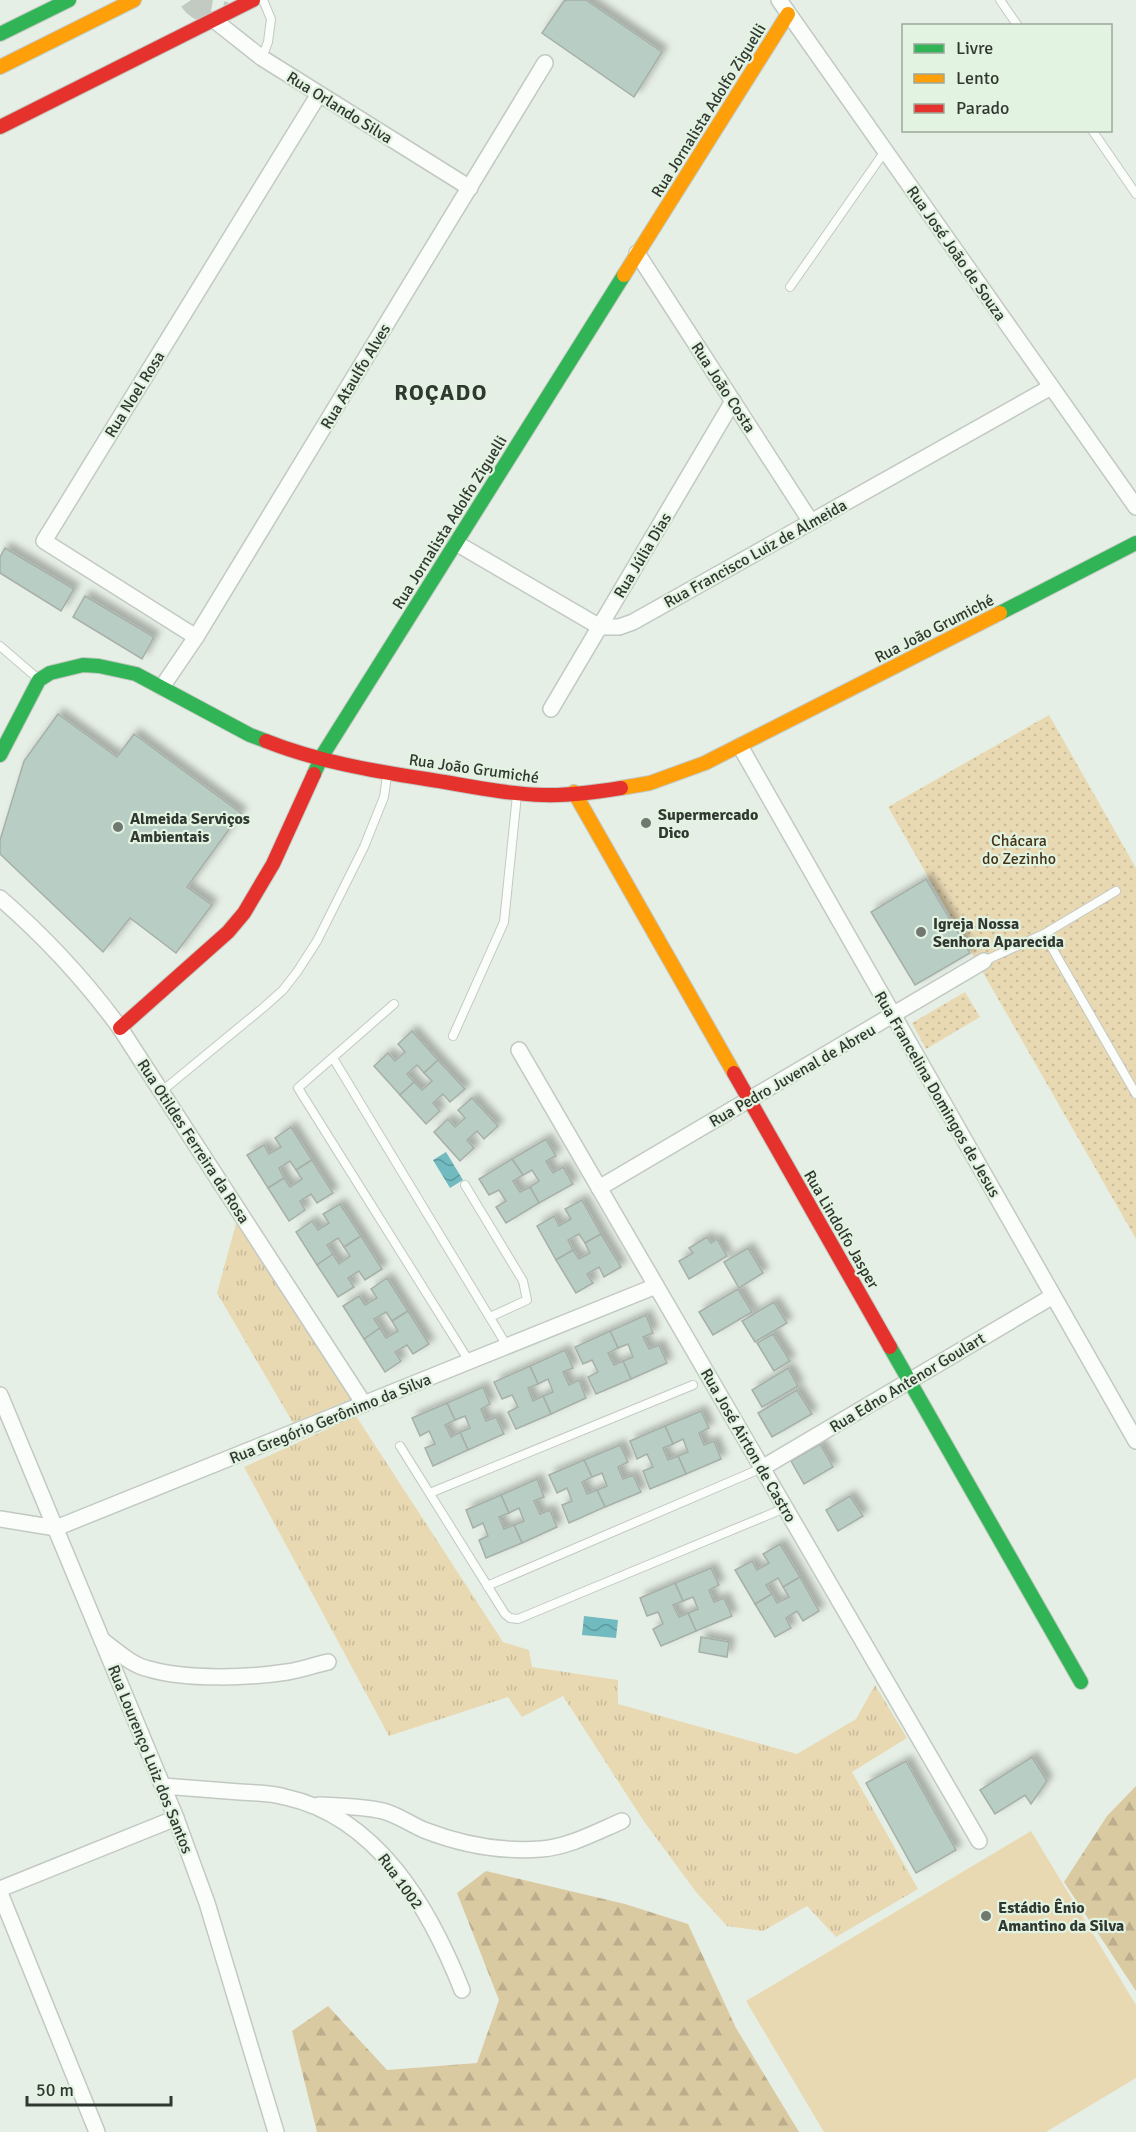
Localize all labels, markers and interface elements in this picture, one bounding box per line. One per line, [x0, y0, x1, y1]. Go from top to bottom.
street label: Rua Jornalista Adolfo Ziguelli [647, 20, 771, 201]
legend [902, 24, 1112, 132]
text: Livre [956, 37, 993, 59]
street label: Rua Orlando Silva [283, 67, 396, 148]
text: Lento [956, 67, 999, 89]
text: Parado [956, 97, 1009, 119]
street label: Rua José João de Souza [902, 182, 1010, 325]
street label: Rua Ataulfo Alves [317, 320, 395, 433]
street label: Rua João Costa [687, 339, 760, 436]
street label: Rua Noel Rosa [100, 348, 169, 441]
district label: ROÇADO [394, 379, 488, 406]
street label: Rua Jornalista Adolfo Ziguelli [388, 432, 512, 613]
street label: Rua Francisco Luiz de Almeida [660, 495, 851, 613]
street label: Rua Júlia Dias [610, 509, 676, 602]
street label: Rua João Grumiché [871, 590, 997, 668]
street label: Rua João Grumiché [407, 750, 540, 788]
place label: Supermercado Dico [658, 805, 758, 843]
place label: Almeida Serviços Ambientais [130, 809, 250, 847]
marker: Supermercado Dico [639, 816, 653, 830]
marker: Almeida Serviços Ambientais [111, 820, 125, 834]
park label: Chácara do Zezinho [982, 831, 1056, 869]
place label: Igreja Nossa Senhora Aparecida [933, 914, 1064, 952]
marker: Igreja Nossa Senhora Aparecida [914, 925, 928, 939]
street label: Rua Francelina Domingos de Jesus [870, 988, 1004, 1201]
street label: Rua Pedro Juvenal de Abreu [706, 1020, 879, 1132]
street label: Rua Otildes Ferreira da Rosa [133, 1056, 254, 1227]
street label: Rua Lindolfo Jasper [799, 1167, 883, 1292]
street label: Rua Edno Antenor Goulart [826, 1328, 989, 1437]
street label: Rua José Airton de Castro [696, 1365, 800, 1526]
street label: Rua Gregório Gerônimo da Silva [227, 1369, 434, 1469]
street label: Rua Lourenço Luiz dos Santos [103, 1662, 197, 1857]
street label: Rua 1002 [373, 1850, 427, 1913]
place label: Estádio Ênio Amantino da Silva [998, 1898, 1124, 1936]
marker: Estádio Ênio Amantino da Silva [979, 1909, 993, 1923]
scale bar [27, 2069, 171, 2107]
text: 50 m [36, 2079, 74, 2101]

